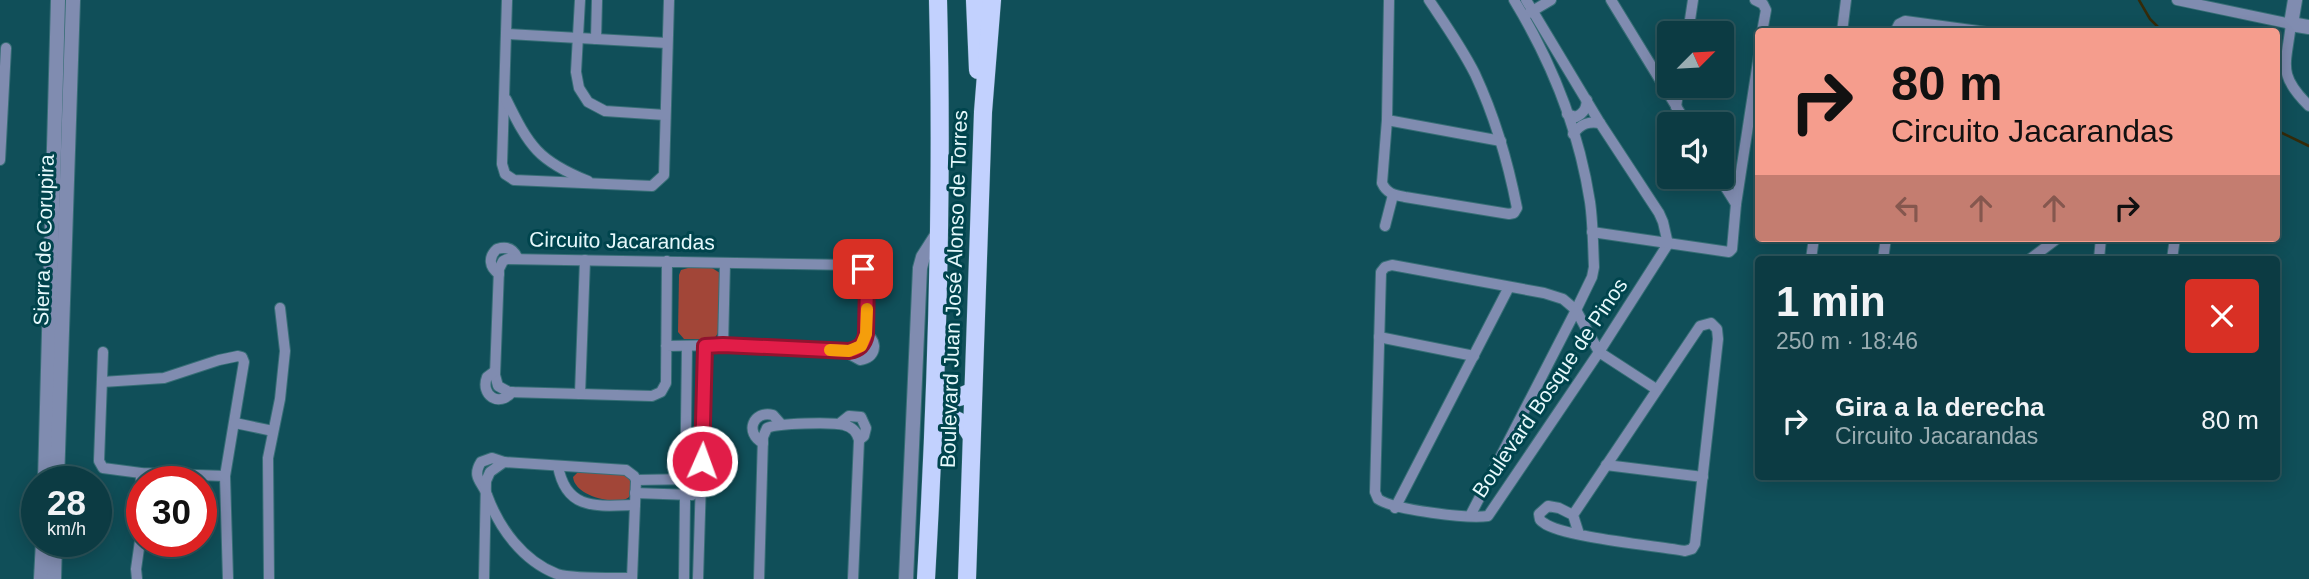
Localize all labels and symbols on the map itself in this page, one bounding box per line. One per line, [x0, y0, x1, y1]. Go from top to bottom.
north arrow [1657, 21, 1734, 98]
street label: Boulevard Juan José Alonso de Torres [936, 110, 971, 468]
street label: Sierra de Corupira [29, 154, 58, 326]
street label: Circuito Jacarandas [529, 227, 715, 254]
pin [833, 239, 893, 299]
street label: Boulevard Bosque de Pinos [1468, 274, 1632, 502]
position arrow [665, 424, 739, 498]
speed limit sign: 30 [126, 466, 217, 557]

